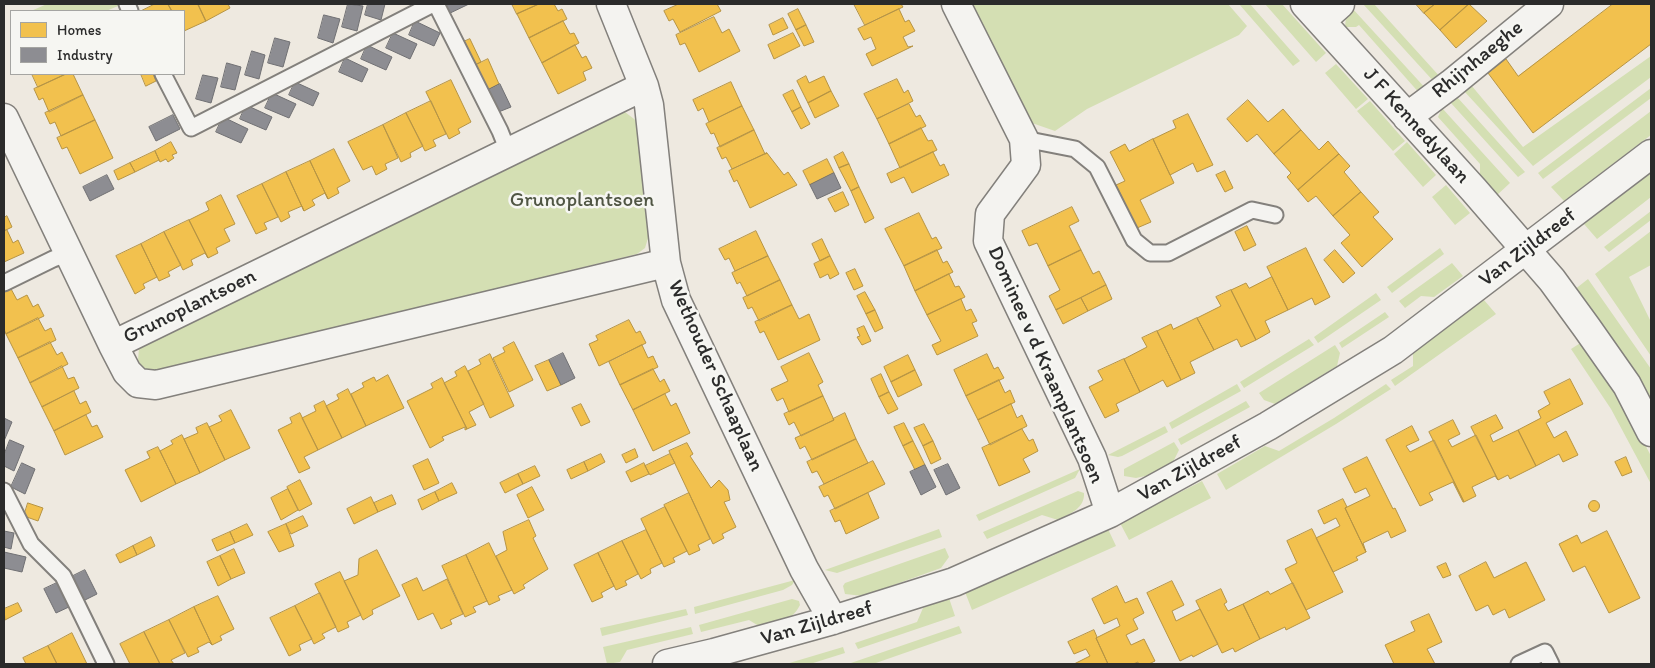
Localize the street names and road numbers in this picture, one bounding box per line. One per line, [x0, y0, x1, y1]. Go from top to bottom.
street label: Rhijnhaeghe [1427, 16, 1529, 104]
street label: J F Kennedylaan [1357, 63, 1475, 189]
street label: Van Zijldreef [1474, 203, 1582, 293]
street label: Dominee v d Kraanplantsoen [981, 243, 1109, 487]
street label: Grunoplantsoen [119, 264, 261, 350]
street label: Wethouder Schaaplaan [661, 277, 769, 475]
street label: Van Zijldreef [1133, 430, 1247, 508]
street label: Van Zijldreef [758, 596, 876, 652]

